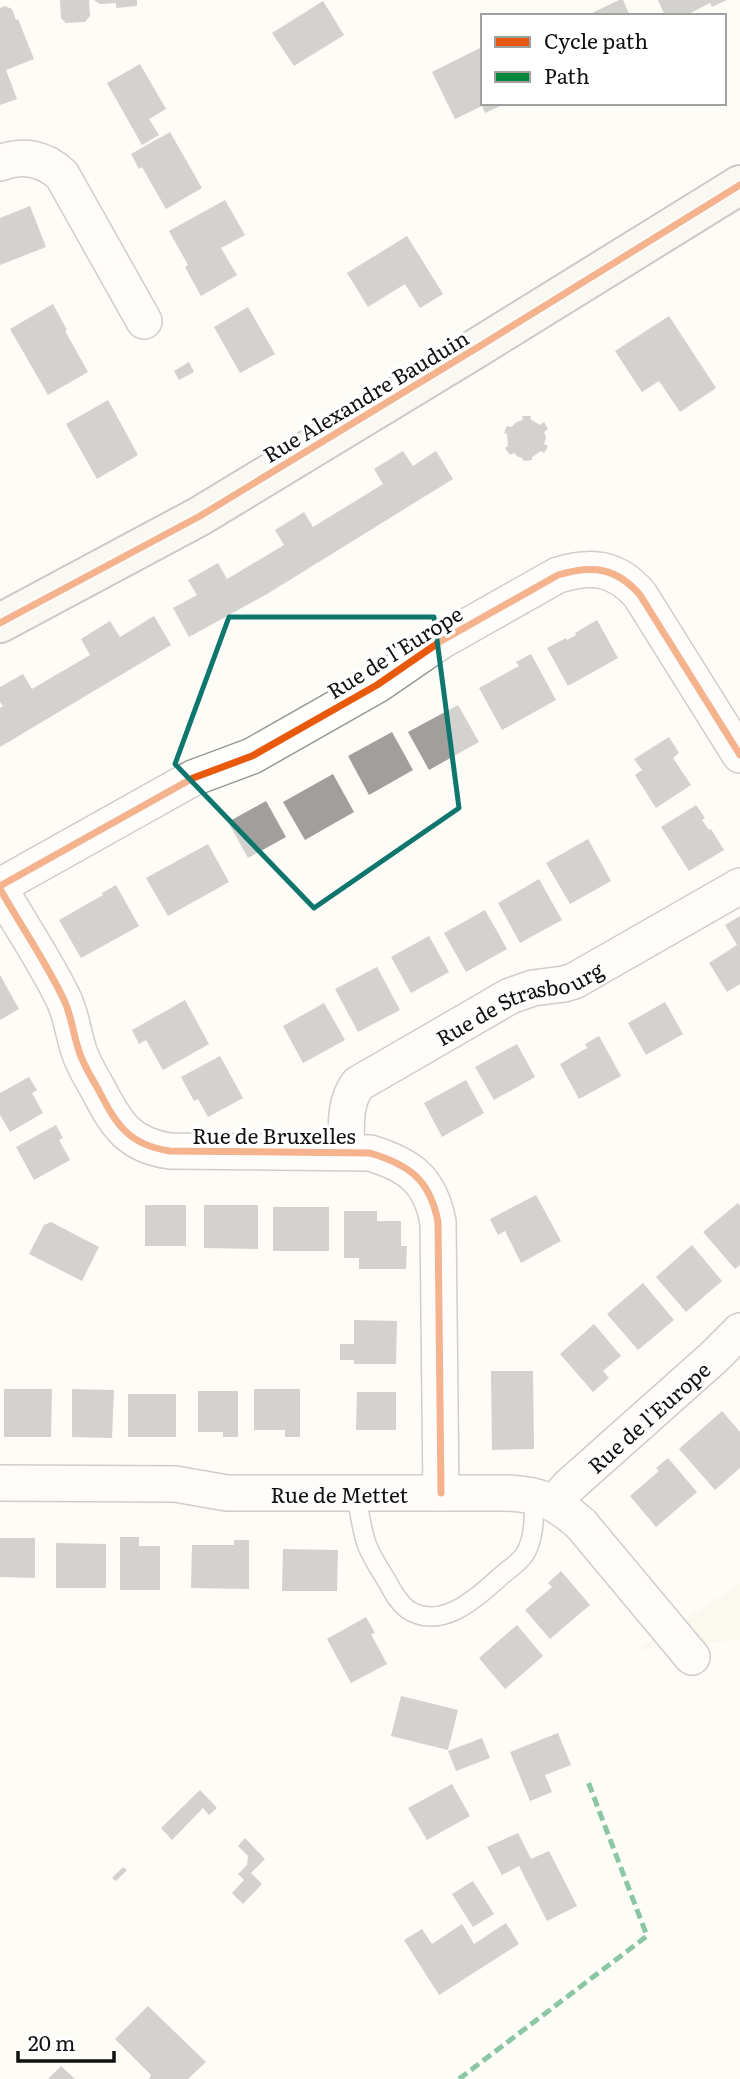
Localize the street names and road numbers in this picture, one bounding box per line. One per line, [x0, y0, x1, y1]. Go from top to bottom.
street label: Rue Alexandre Bauduin [256, 321, 474, 469]
street label: Rue de l'Europe [320, 597, 468, 705]
street label: Rue de Strasbourg [429, 952, 608, 1052]
street label: Rue de Bruxelles [192, 1119, 356, 1150]
street label: Rue de l'Europe [580, 1353, 716, 1479]
street label: Rue de Mettet [270, 1478, 409, 1509]

